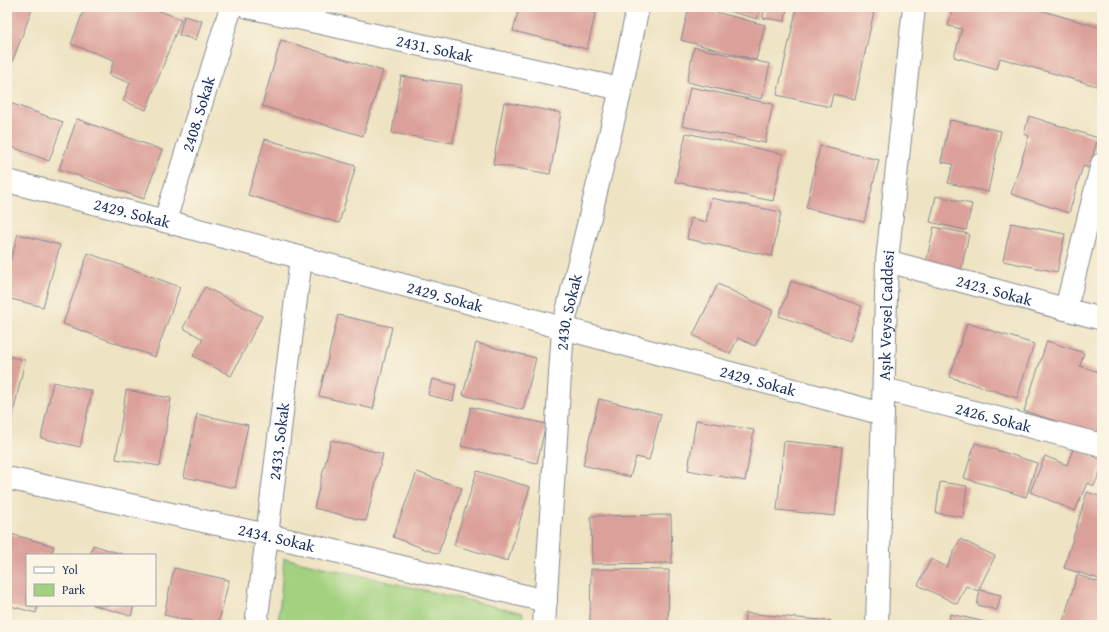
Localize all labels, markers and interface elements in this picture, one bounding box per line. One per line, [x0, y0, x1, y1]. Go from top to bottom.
street label: 2431. Sokak [394, 28, 476, 68]
street label: 2408. Sokak [175, 72, 221, 155]
street label: 2429. Sokak [91, 191, 174, 234]
street label: Aşık Veysel Caddesi [872, 248, 900, 381]
street label: 2423. Sokak [953, 268, 1036, 312]
street label: 2430. Sokak [550, 270, 588, 351]
street label: 2429. Sokak [404, 275, 487, 318]
street label: 2429. Sokak [717, 359, 800, 402]
street label: 2426. Sokak [953, 396, 1035, 439]
street label: 2433. Sokak [262, 400, 295, 482]
street label: 2434. Sokak [236, 517, 318, 558]
legend [26, 554, 156, 606]
text: Yol [62, 561, 79, 578]
text: Park [62, 581, 86, 598]

